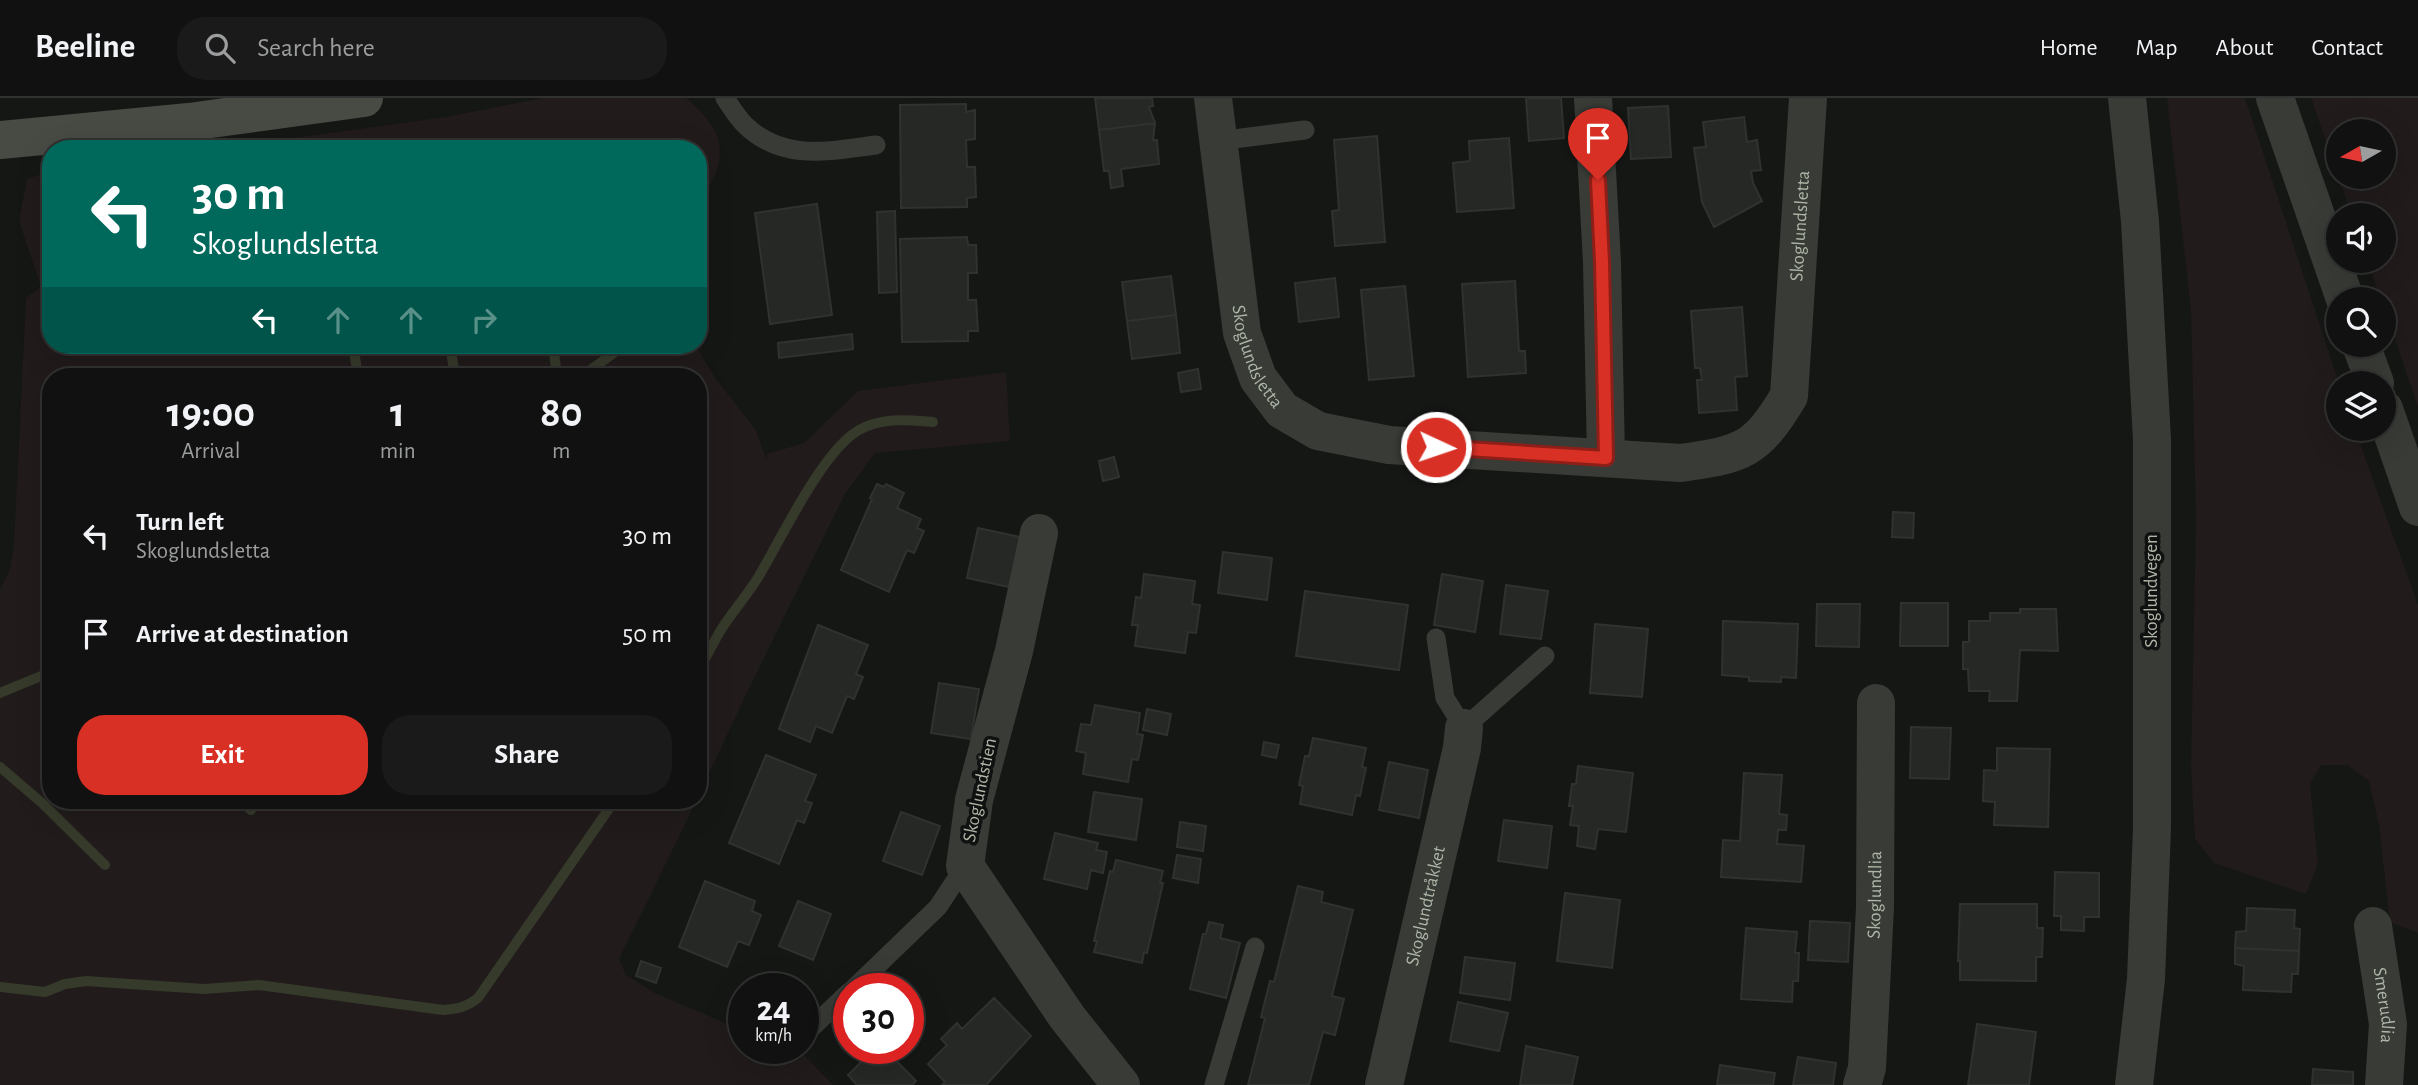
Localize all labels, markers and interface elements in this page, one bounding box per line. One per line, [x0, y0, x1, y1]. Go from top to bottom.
search box [177, 17, 667, 80]
icon: search [201, 29, 239, 67]
text: Beeline [35, 31, 135, 64]
text: Search here [257, 35, 375, 61]
text: Home [2040, 36, 2098, 60]
text: Map [2136, 36, 2178, 60]
text: About [2216, 36, 2273, 60]
text: Contact [2311, 36, 2383, 60]
pin [1568, 108, 1628, 180]
icon: arrive [1579, 119, 1617, 157]
north arrow [2326, 119, 2396, 189]
map controls [2326, 119, 2396, 441]
icon: left [77, 168, 168, 259]
text: 30 m [192, 170, 286, 219]
street label: Skoglundsletta [1787, 170, 1813, 282]
button: sound [2326, 203, 2396, 273]
text: Skoglundsletta [192, 228, 379, 260]
button: search [2326, 287, 2396, 357]
icon: left [246, 301, 284, 339]
icon: ahead [319, 301, 357, 339]
icon: ahead [392, 301, 430, 339]
icon: right [465, 301, 503, 339]
street label: Skoglundsletta [1229, 304, 1287, 412]
button: layers [2326, 371, 2396, 441]
text: 19:00 [166, 392, 255, 434]
text: 1 [390, 392, 405, 434]
text: 80 [540, 392, 583, 434]
position arrow [1399, 410, 1473, 484]
text: Arrival [181, 440, 240, 463]
text: min [380, 440, 416, 463]
text: m [552, 440, 570, 463]
text: Turn left [136, 509, 224, 535]
icon: left [77, 517, 115, 555]
text: 30 m [622, 523, 672, 549]
street label: Skoglundvegen [2142, 534, 2161, 648]
text: Skoglundsletta [136, 540, 270, 563]
icon: arrive [77, 615, 115, 653]
text: Arrive at destination [136, 621, 349, 647]
text: 50 m [622, 621, 672, 647]
button: Exit [77, 715, 368, 795]
button: Share [382, 715, 672, 795]
street label: Skoglundstien [960, 736, 1000, 844]
street label: Skoglundtråkket [1402, 844, 1449, 967]
street label: Skoglundlia [1864, 851, 1885, 939]
street label: Smerudlia [2370, 966, 2398, 1044]
speed limit sign: 30 [833, 973, 924, 1064]
text: 24 [756, 992, 791, 1027]
text: km/h [755, 1027, 792, 1045]

